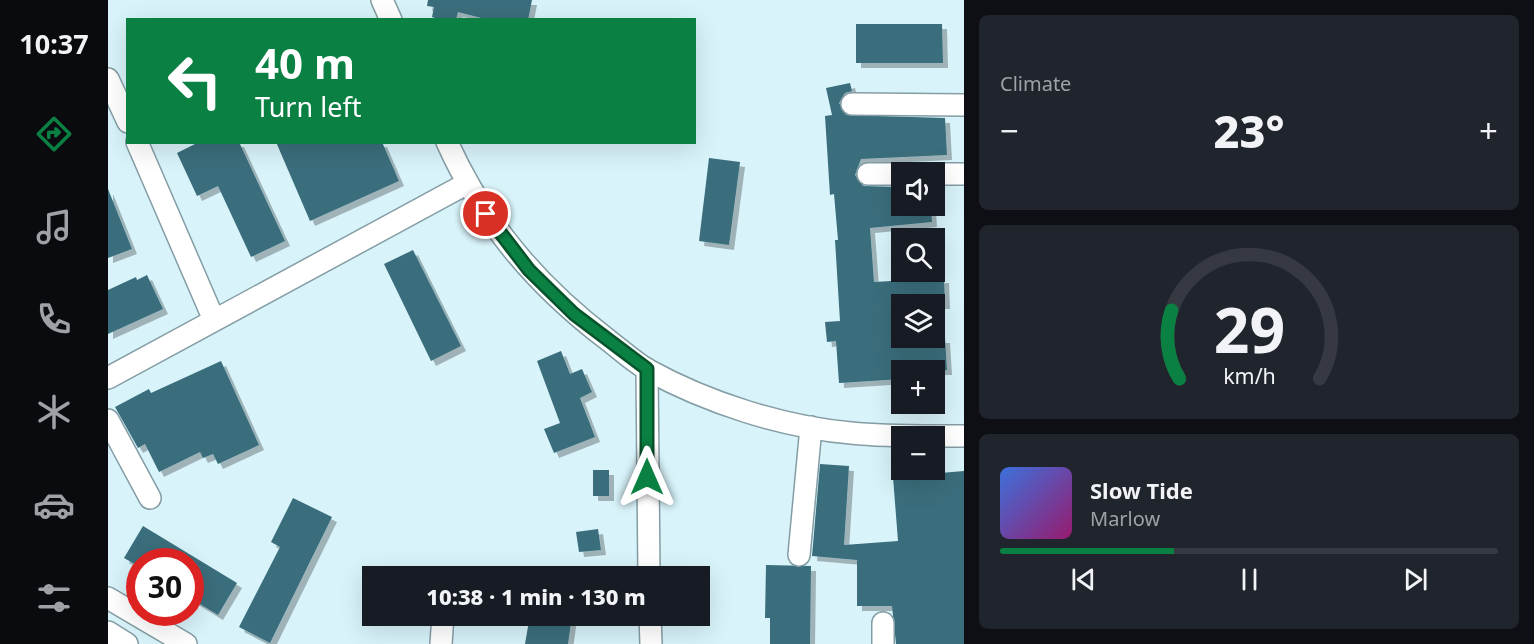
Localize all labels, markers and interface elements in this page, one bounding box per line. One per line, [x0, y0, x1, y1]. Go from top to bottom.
text: 10:37 [19, 25, 89, 62]
text: 40 m [255, 34, 355, 91]
icon: left [156, 42, 234, 120]
text: Climate [1000, 70, 1071, 97]
text: Turn left [255, 88, 361, 125]
text: 23° [1213, 100, 1285, 161]
text: − [1000, 108, 1019, 153]
text: + [1479, 108, 1498, 153]
icon: directions [33, 113, 75, 155]
map controls [891, 162, 945, 480]
button: sound [891, 162, 945, 216]
pin [460, 188, 511, 239]
icon: arrive [469, 197, 502, 230]
icon: music [33, 206, 75, 248]
button: search [891, 228, 945, 282]
text: 29 [1213, 286, 1285, 371]
button: layers [891, 294, 945, 348]
icon: phone [33, 298, 75, 340]
button: + [891, 360, 945, 414]
text: km/h [1223, 361, 1275, 390]
icon: climate [33, 391, 75, 433]
button: − [891, 426, 945, 480]
position arrow [615, 445, 679, 509]
text: Slow Tide [1090, 475, 1193, 505]
icon: car [33, 484, 75, 526]
text: Marlow [1090, 505, 1160, 532]
speed limit sign: 30 [126, 548, 204, 626]
icon: previous [1067, 563, 1100, 596]
icon: pause [1233, 563, 1266, 596]
icon: next [1399, 563, 1432, 596]
icon: filters [33, 577, 75, 619]
text: 10:38 · 1 min · 130 m [426, 581, 646, 611]

